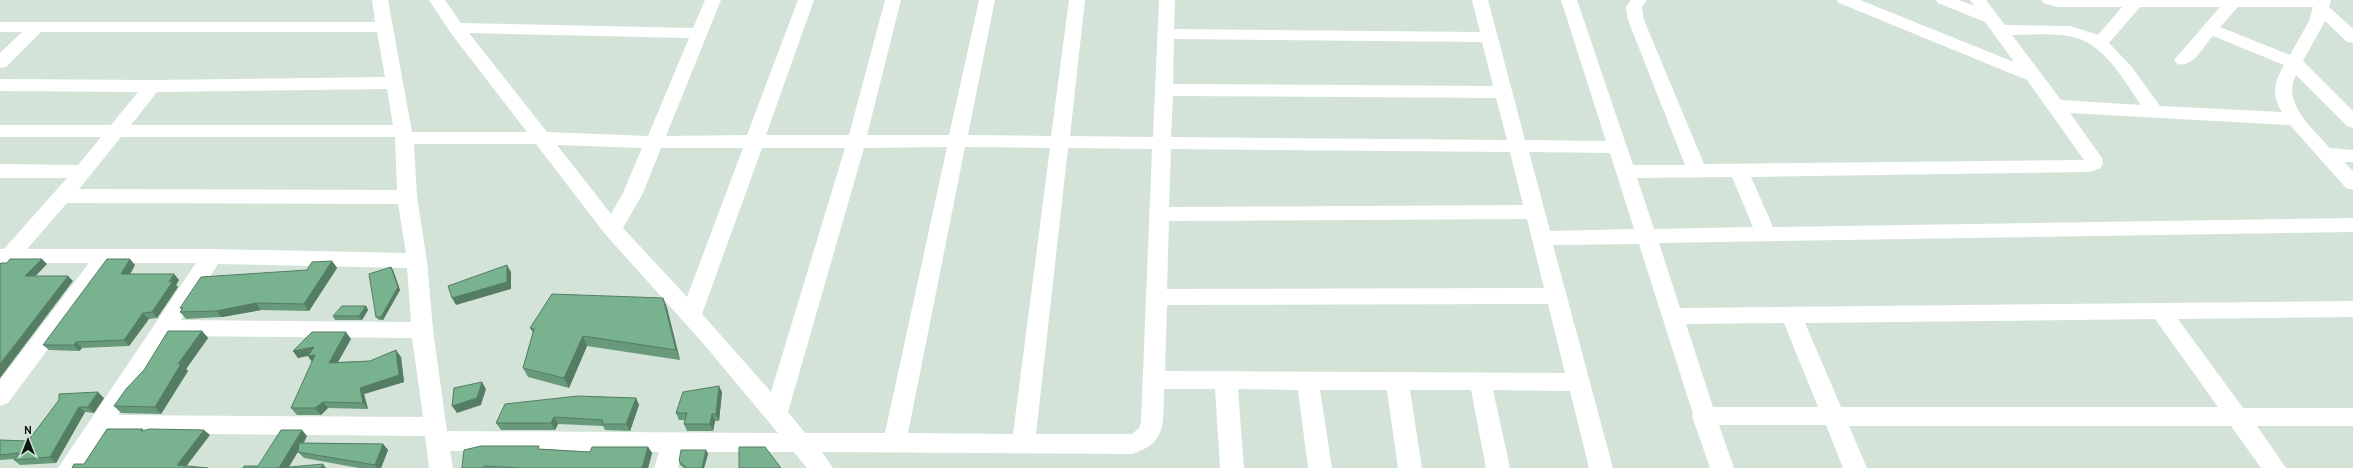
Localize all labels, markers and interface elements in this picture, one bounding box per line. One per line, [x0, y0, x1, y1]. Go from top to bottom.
north arrow [8, 420, 48, 460]
text: N [24, 424, 32, 438]

